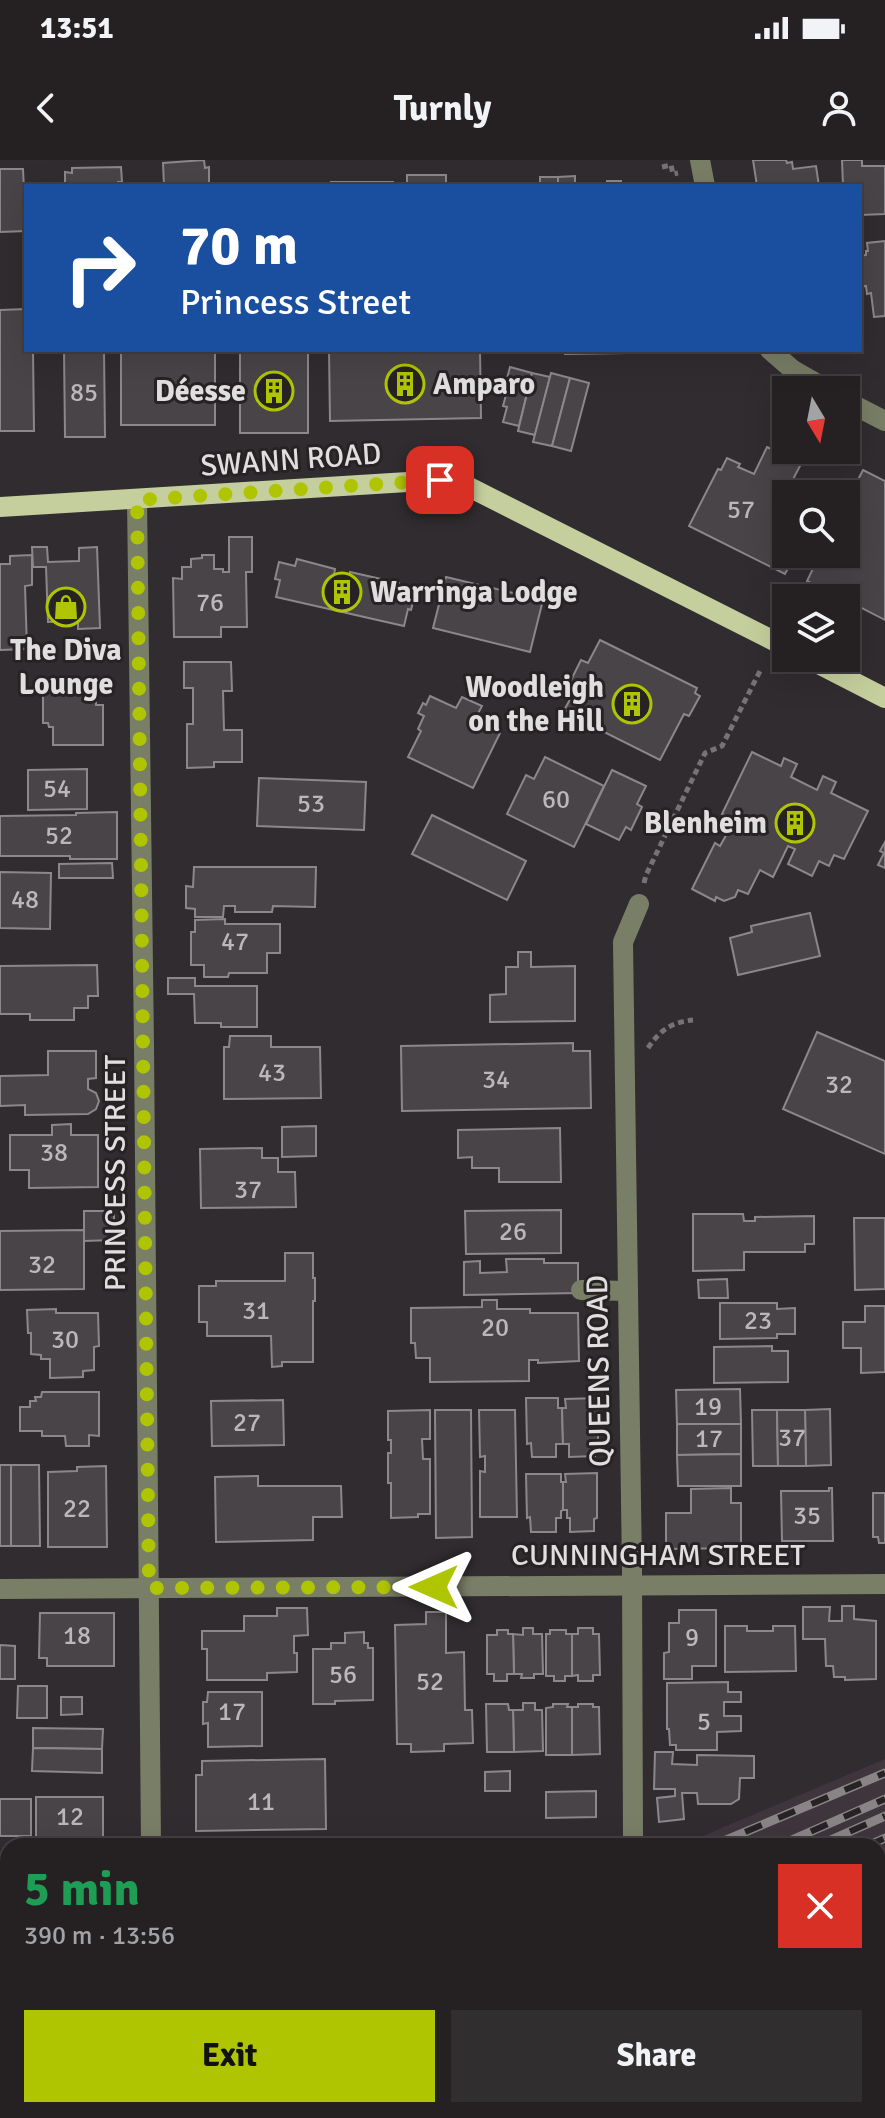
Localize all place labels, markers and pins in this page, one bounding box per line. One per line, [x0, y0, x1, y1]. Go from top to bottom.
building icon: Amparo [384, 363, 426, 405]
place label: Amparo [433, 366, 535, 403]
building icon: Déesse [253, 370, 295, 412]
place label: Déesse [155, 373, 246, 410]
pin [406, 446, 474, 514]
building icon: Warringa Lodge [321, 571, 363, 613]
place label: Warringa Lodge [370, 574, 578, 611]
shop icon: The Diva Lounge [45, 586, 87, 628]
place label: The Diva Lounge [10, 632, 122, 703]
place label: Woodleigh on the Hill [465, 669, 604, 740]
building icon: Woodleigh on the Hill [611, 683, 653, 725]
building icon: Blenheim [774, 802, 816, 844]
place label: Blenheim [644, 805, 767, 842]

